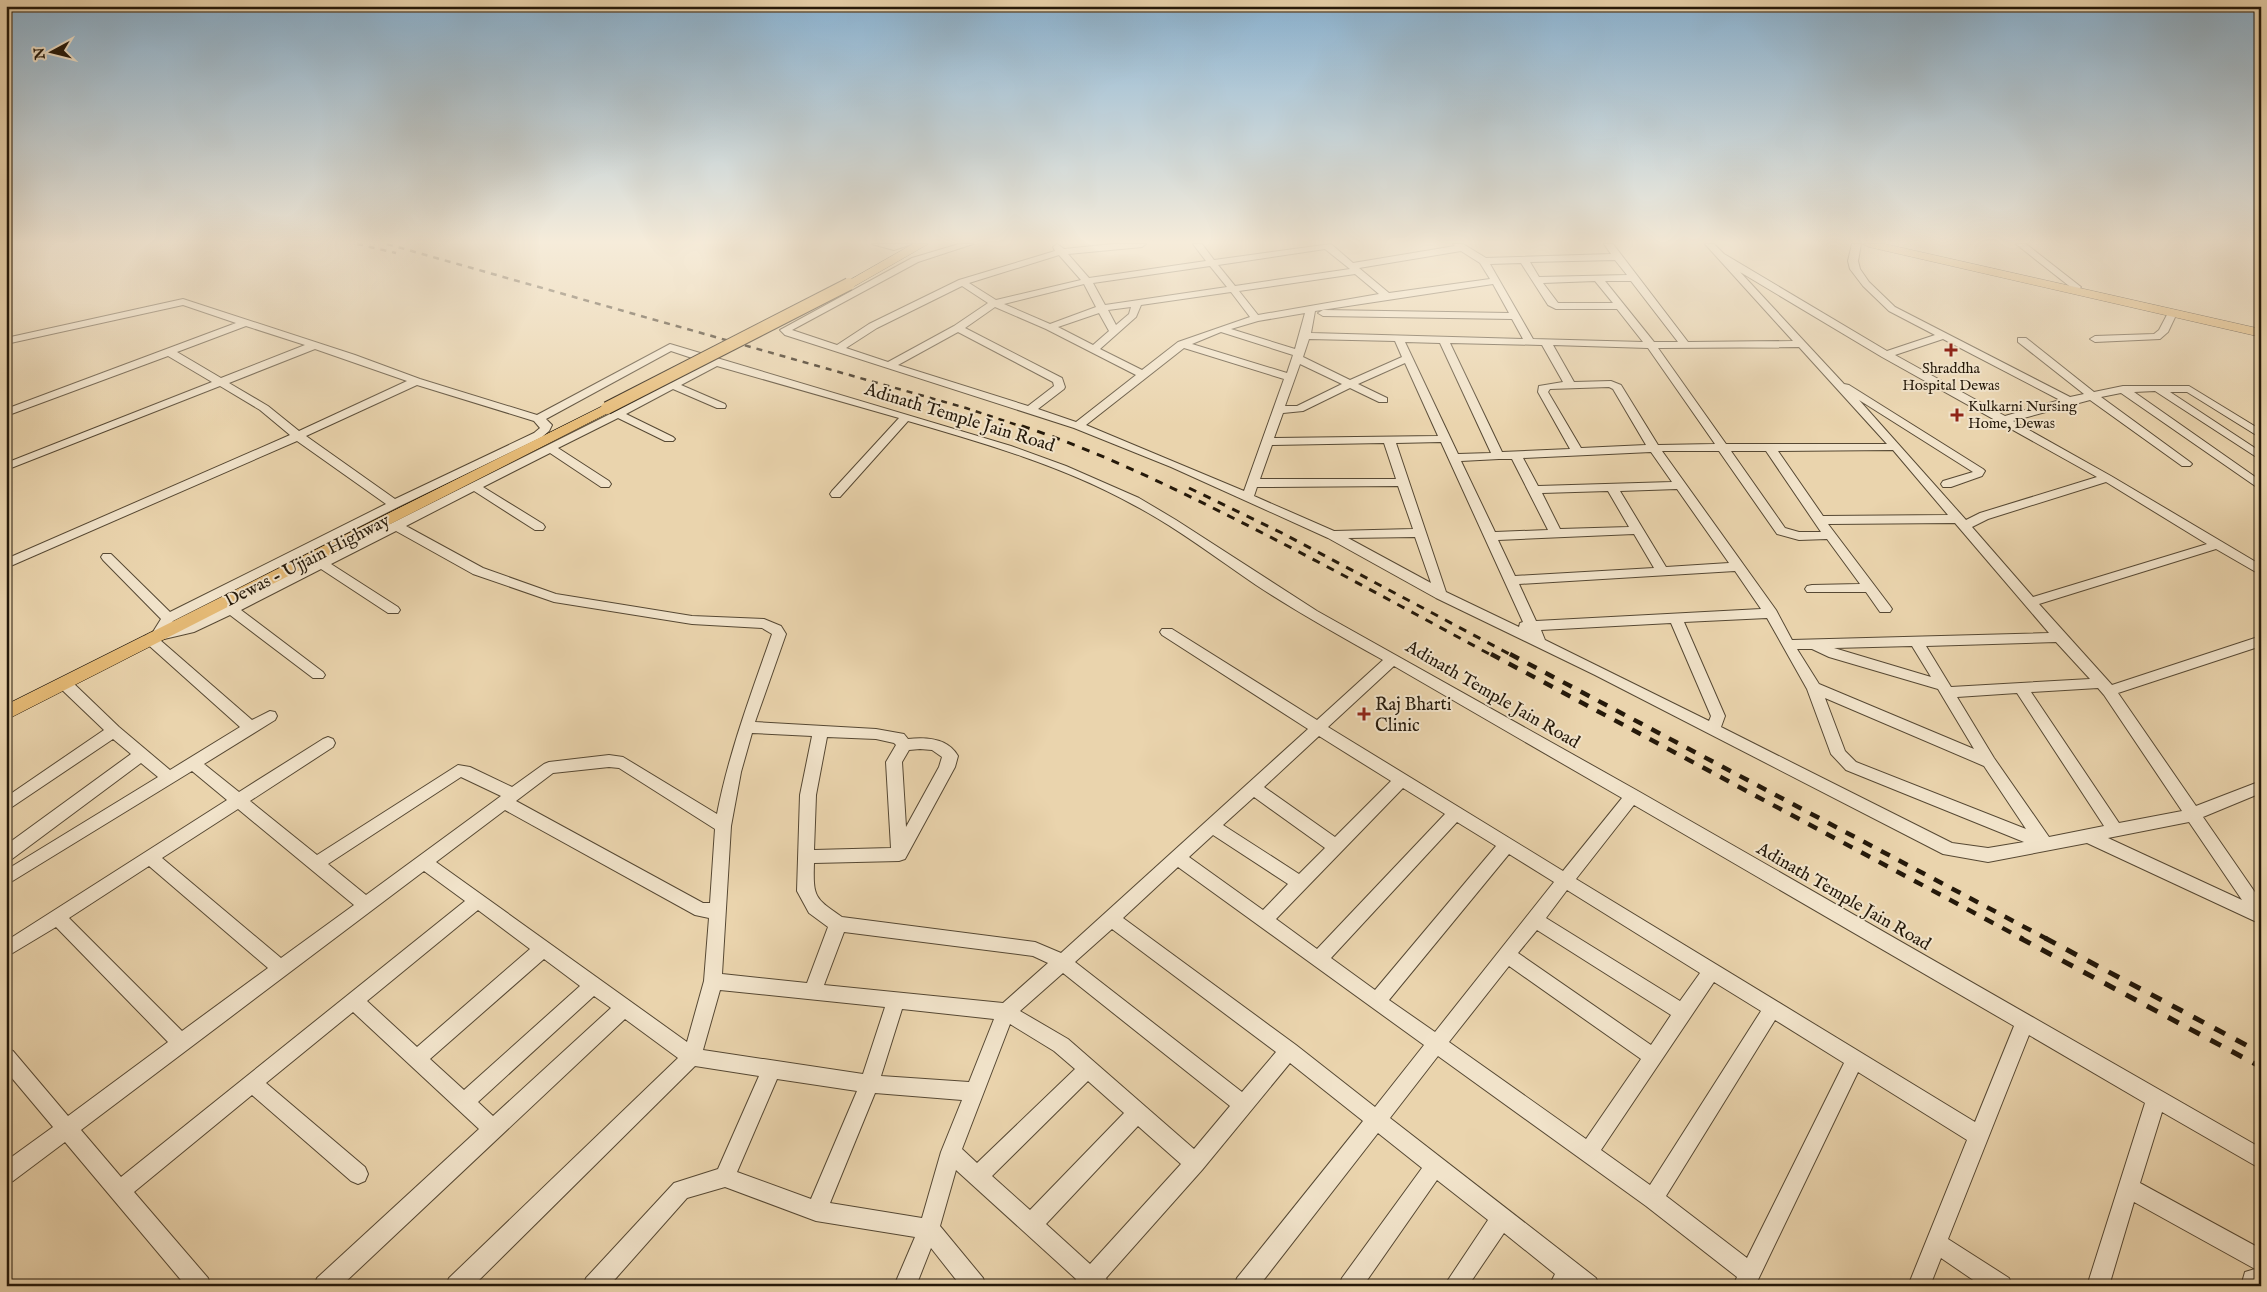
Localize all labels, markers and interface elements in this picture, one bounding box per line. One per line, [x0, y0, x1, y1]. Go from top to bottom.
north arrow [28, 28, 78, 78]
text: N [30, 46, 50, 62]
marker: Shraddha Hospital Dewas [1944, 343, 1958, 357]
place label: Shraddha Hospital Dewas [1902, 359, 2000, 395]
street label: Adinath Temple Jain Road [861, 378, 1058, 458]
place label: Kulkarni Nursing Home, Dewas [1968, 397, 2078, 433]
marker: Kulkarni Nursing Home, Dewas [1950, 408, 1964, 422]
street label: Dewas - Ujjain Highway [221, 510, 394, 613]
street label: Adinath Temple Jain Road [1400, 635, 1584, 755]
place label: Raj Bharti Clinic [1375, 694, 1452, 738]
marker: Raj Bharti Clinic [1357, 707, 1371, 721]
street label: Adinath Temple Jain Road [1751, 837, 1935, 957]

